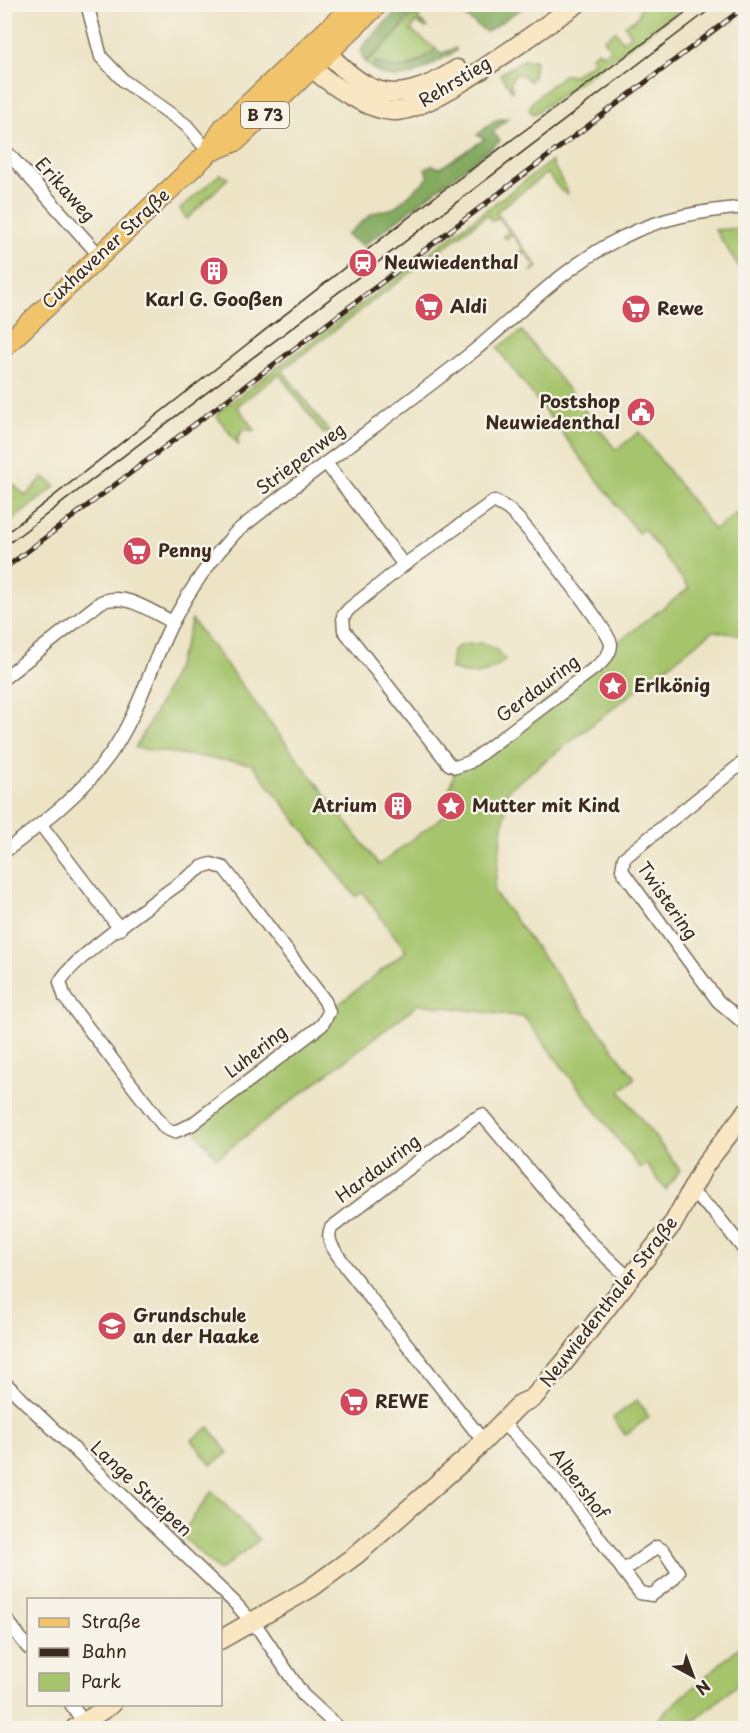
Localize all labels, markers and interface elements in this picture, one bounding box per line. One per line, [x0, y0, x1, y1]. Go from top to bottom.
street label: Rehrstieg [413, 49, 495, 113]
road number: B 73 [241, 102, 289, 128]
street label: Erikaweg [30, 151, 103, 227]
street label: Cuxhavener Straße [35, 181, 175, 315]
station icon: Neuwiedenthal [347, 247, 379, 279]
place label: Neuwiedenthal [384, 248, 519, 275]
building icon: Karl G. Gooßen [198, 255, 230, 287]
place label: Karl G. Gooßen [145, 285, 283, 312]
supermarket icon: Aldi [413, 291, 445, 323]
place label: Aldi [450, 292, 487, 319]
supermarket icon: Rewe [620, 293, 652, 325]
place label: Rewe [657, 294, 704, 321]
place label: Postshop Neuwiedenthal [485, 387, 620, 435]
public building icon: Postshop Neuwiedenthal [625, 396, 657, 428]
street label: Striepenweg [250, 415, 351, 501]
supermarket icon: Penny [121, 535, 153, 567]
place label: Penny [158, 536, 212, 563]
street label: Gerdauring [490, 647, 584, 728]
place icon: Erlkönig [597, 670, 629, 702]
place label: Erlkönig [634, 671, 710, 698]
building icon: Atrium [382, 790, 414, 822]
place icon: Mutter mit Kind [435, 790, 467, 822]
place label: Atrium [311, 791, 377, 818]
place label: Mutter mit Kind [472, 791, 620, 818]
street label: Twistering [631, 856, 705, 945]
street label: Luhering [218, 1018, 292, 1084]
street label: Hardauring [329, 1127, 425, 1209]
street label: Neuwiedenthaler Straße [532, 1210, 683, 1392]
place label: Grundschule an der Haake [133, 1301, 260, 1349]
school or university icon: Grundschule an der Haake [96, 1310, 128, 1342]
supermarket icon: REWE [338, 1386, 370, 1418]
place label: REWE [375, 1387, 429, 1414]
street label: Lange Striepen [85, 1434, 199, 1542]
street label: Albershof [545, 1442, 617, 1526]
legend [27, 1598, 222, 1706]
text: Straße [81, 1607, 141, 1634]
text: Bahn [81, 1637, 127, 1664]
north arrow [663, 1646, 723, 1706]
text: Park [81, 1667, 121, 1694]
text: N [691, 1675, 716, 1701]

